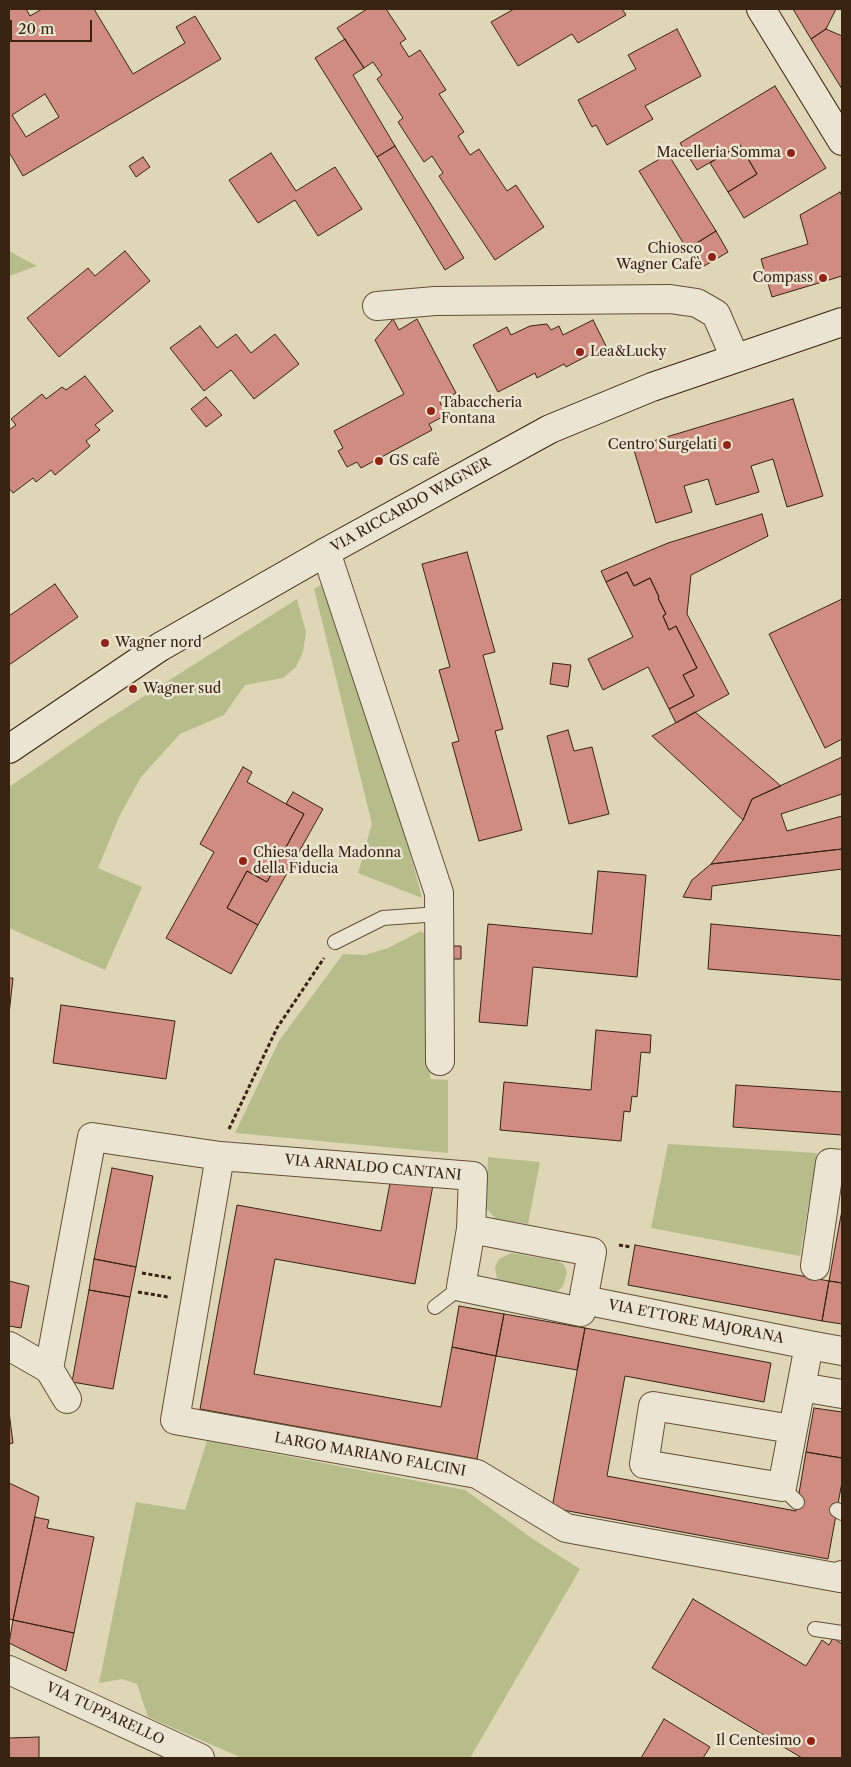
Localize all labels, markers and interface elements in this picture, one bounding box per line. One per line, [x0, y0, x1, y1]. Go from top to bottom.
scale bar [12, 10, 95, 42]
text: 20 m [18, 19, 54, 38]
place label: Macelleria Somma [657, 145, 781, 161]
marker: Macelleria Somma [785, 147, 797, 159]
place label: Chiosco Wagner Cafè [616, 241, 702, 274]
marker: Chiosco Wagner Cafè [706, 251, 718, 263]
place label: Compass [752, 270, 813, 286]
marker: Compass [817, 272, 829, 284]
place label: Lea&Lucky [590, 344, 666, 360]
marker: Lea&Lucky [574, 346, 586, 358]
place label: Tabaccheria Fontana [441, 395, 522, 428]
marker: Tabaccheria Fontana [425, 405, 437, 417]
place label: Centro Surgelati [608, 437, 717, 453]
marker: Centro Surgelati [721, 439, 733, 451]
place label: GS cafè [389, 453, 440, 469]
street label: VIA RICCARDO WAGNER [328, 454, 494, 556]
marker: GS cafè [373, 455, 385, 467]
place label: Wagner nord [115, 635, 202, 651]
marker: Wagner nord [99, 637, 111, 649]
place label: Wagner sud [143, 681, 221, 697]
marker: Wagner sud [127, 683, 139, 695]
place label: Chiesa della Madonna della Fiducia [253, 845, 401, 878]
marker: Chiesa della Madonna della Fiducia [237, 855, 249, 867]
street label: VIA ARNALDO CANTANI [284, 1152, 462, 1184]
street label: VIA ETTORE MAJORANA [607, 1297, 785, 1347]
street label: LARGO MARIANO FALCINI [273, 1430, 467, 1480]
street label: VIA TUPPARELLO [43, 1679, 167, 1749]
place label: Il Centesimo [716, 1733, 801, 1749]
marker: Il Centesimo [805, 1735, 817, 1747]

